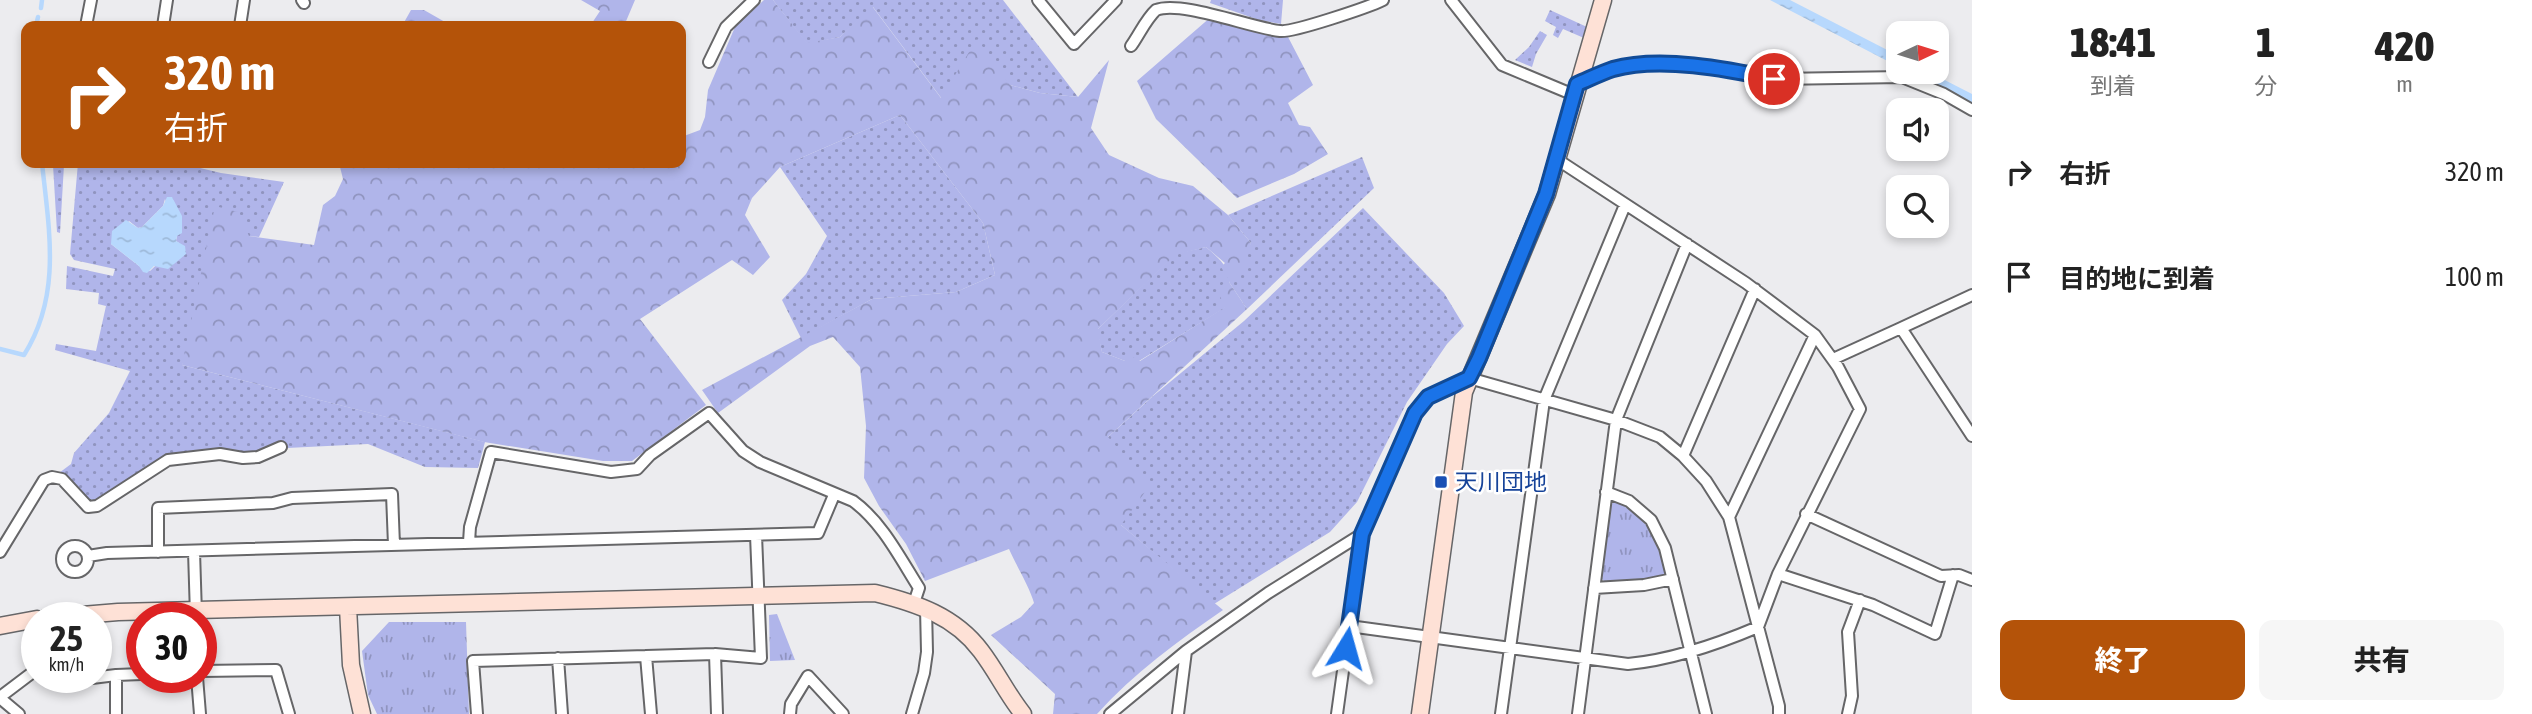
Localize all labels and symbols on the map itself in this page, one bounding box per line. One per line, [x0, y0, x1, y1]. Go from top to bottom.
north arrow [1886, 21, 1950, 84]
pin [1744, 49, 1804, 109]
place label: 天川団地 [1455, 469, 1547, 495]
marker: 天川団地 [1433, 474, 1449, 490]
speed limit sign: 30 [126, 602, 217, 693]
position arrow [1309, 611, 1383, 685]

